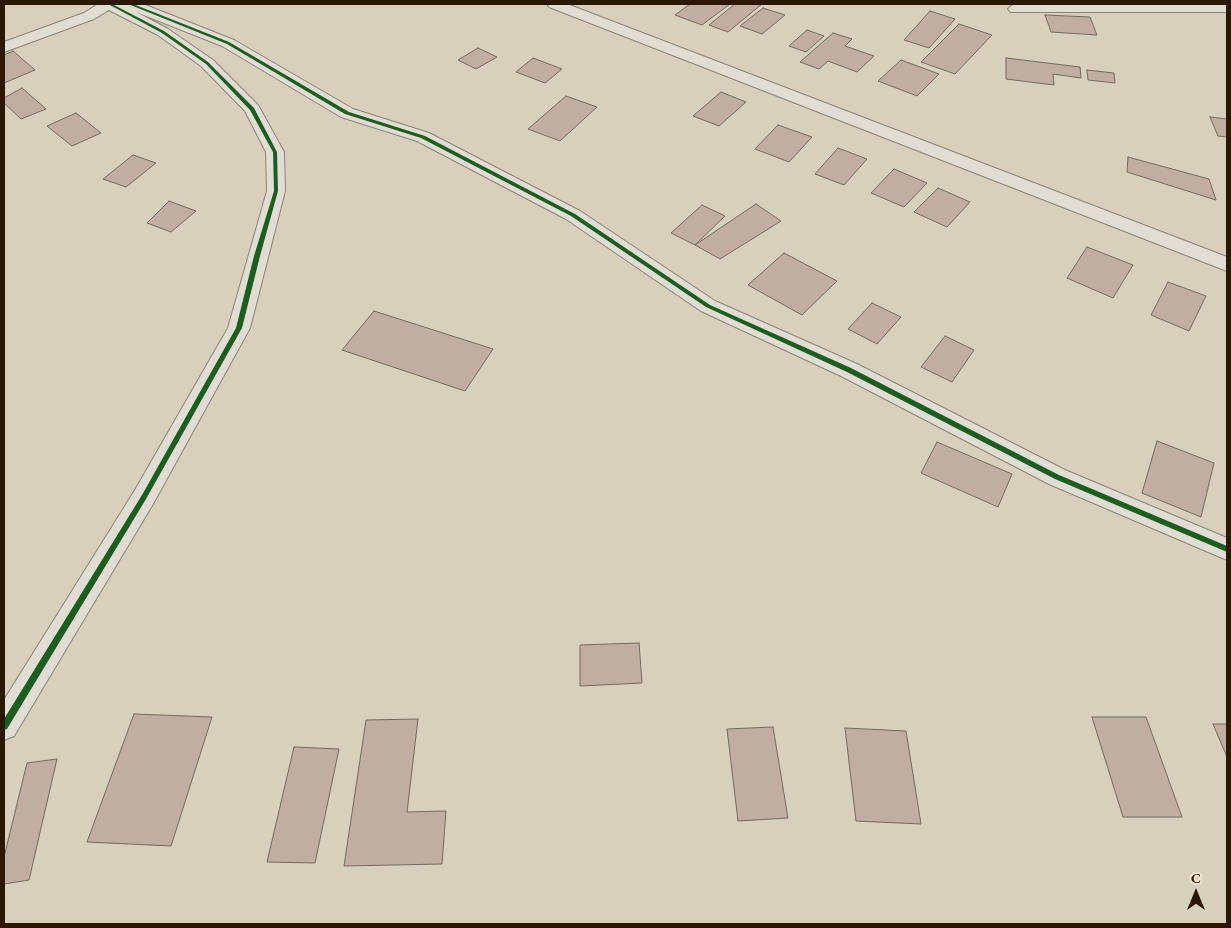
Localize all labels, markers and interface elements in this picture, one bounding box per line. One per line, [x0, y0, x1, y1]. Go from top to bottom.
north arrow [1171, 868, 1221, 918]
text: С [1191, 869, 1201, 887]

